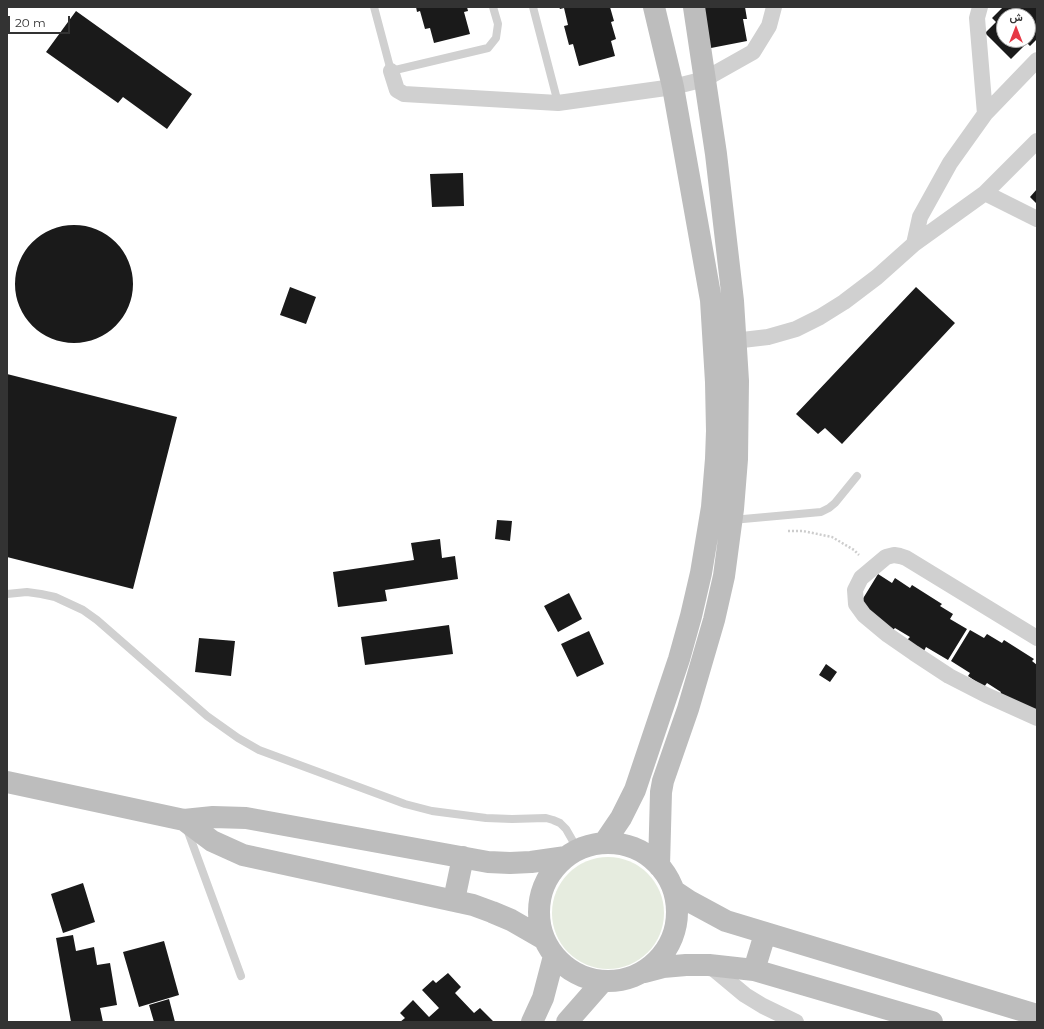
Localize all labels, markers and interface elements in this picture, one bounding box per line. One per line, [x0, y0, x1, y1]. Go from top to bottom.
scale bar [10, 8, 72, 34]
north arrow [996, 8, 1036, 48]
text: ش [1009, 10, 1023, 24]
text: 20 m [15, 15, 46, 30]

